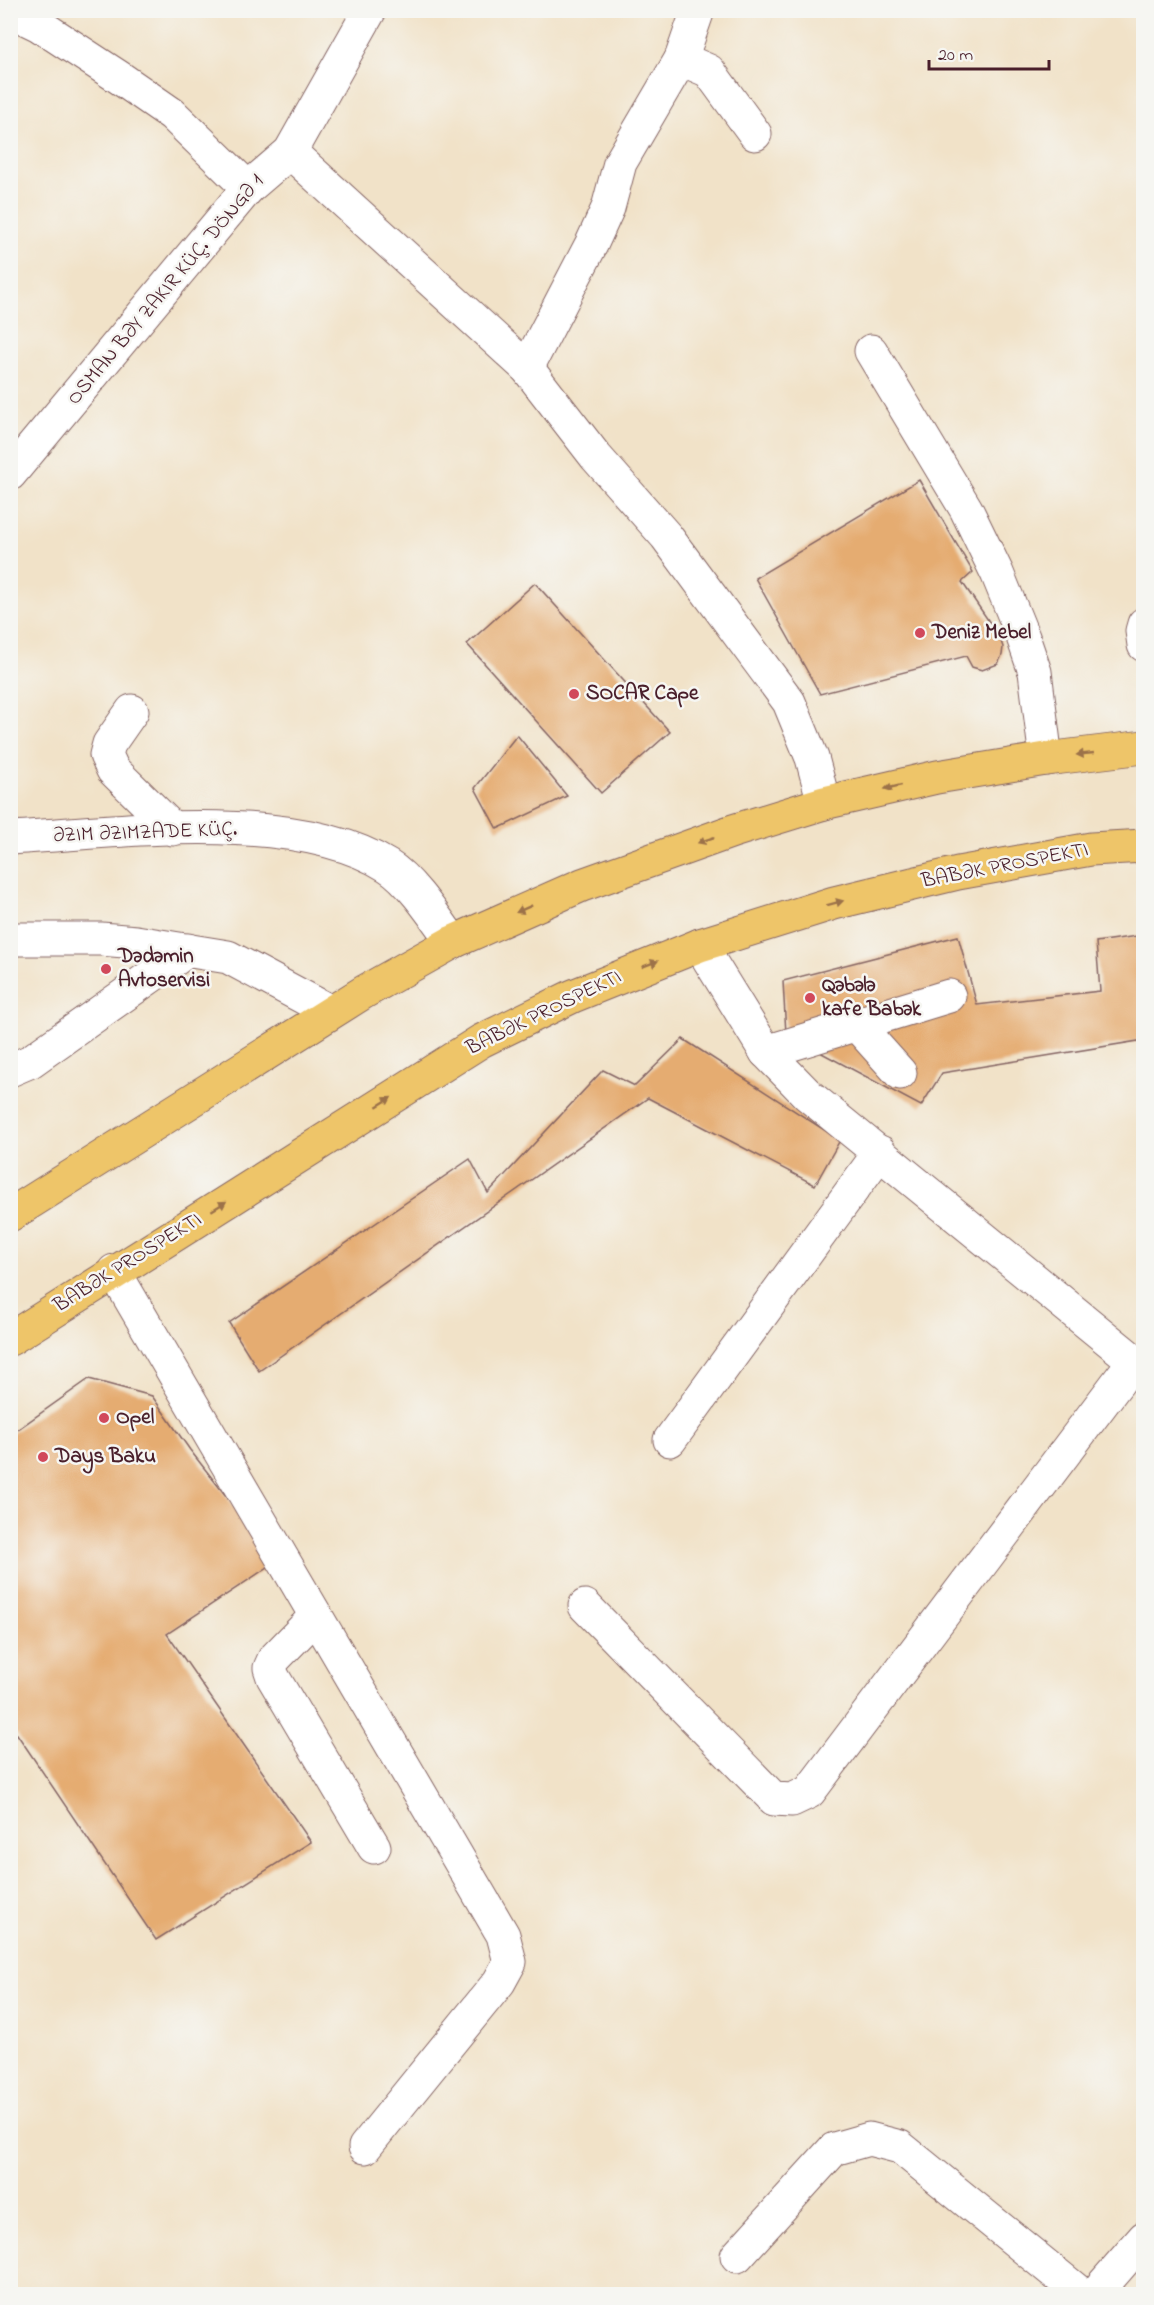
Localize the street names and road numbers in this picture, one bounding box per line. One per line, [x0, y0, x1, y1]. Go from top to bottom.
street label: OSMAN BƏY ZAKIR KÜÇ. DÖNGƏ 1 [60, 168, 272, 412]
street label: ƏZIM ƏZIMZADE KÜÇ. [52, 815, 238, 851]
street label: BABƏK PROSPEKTI [918, 835, 1091, 897]
street label: BABƏK PROSPEKTI [460, 962, 627, 1064]
street label: BABƏK PROSPEKTI [47, 1205, 208, 1321]

